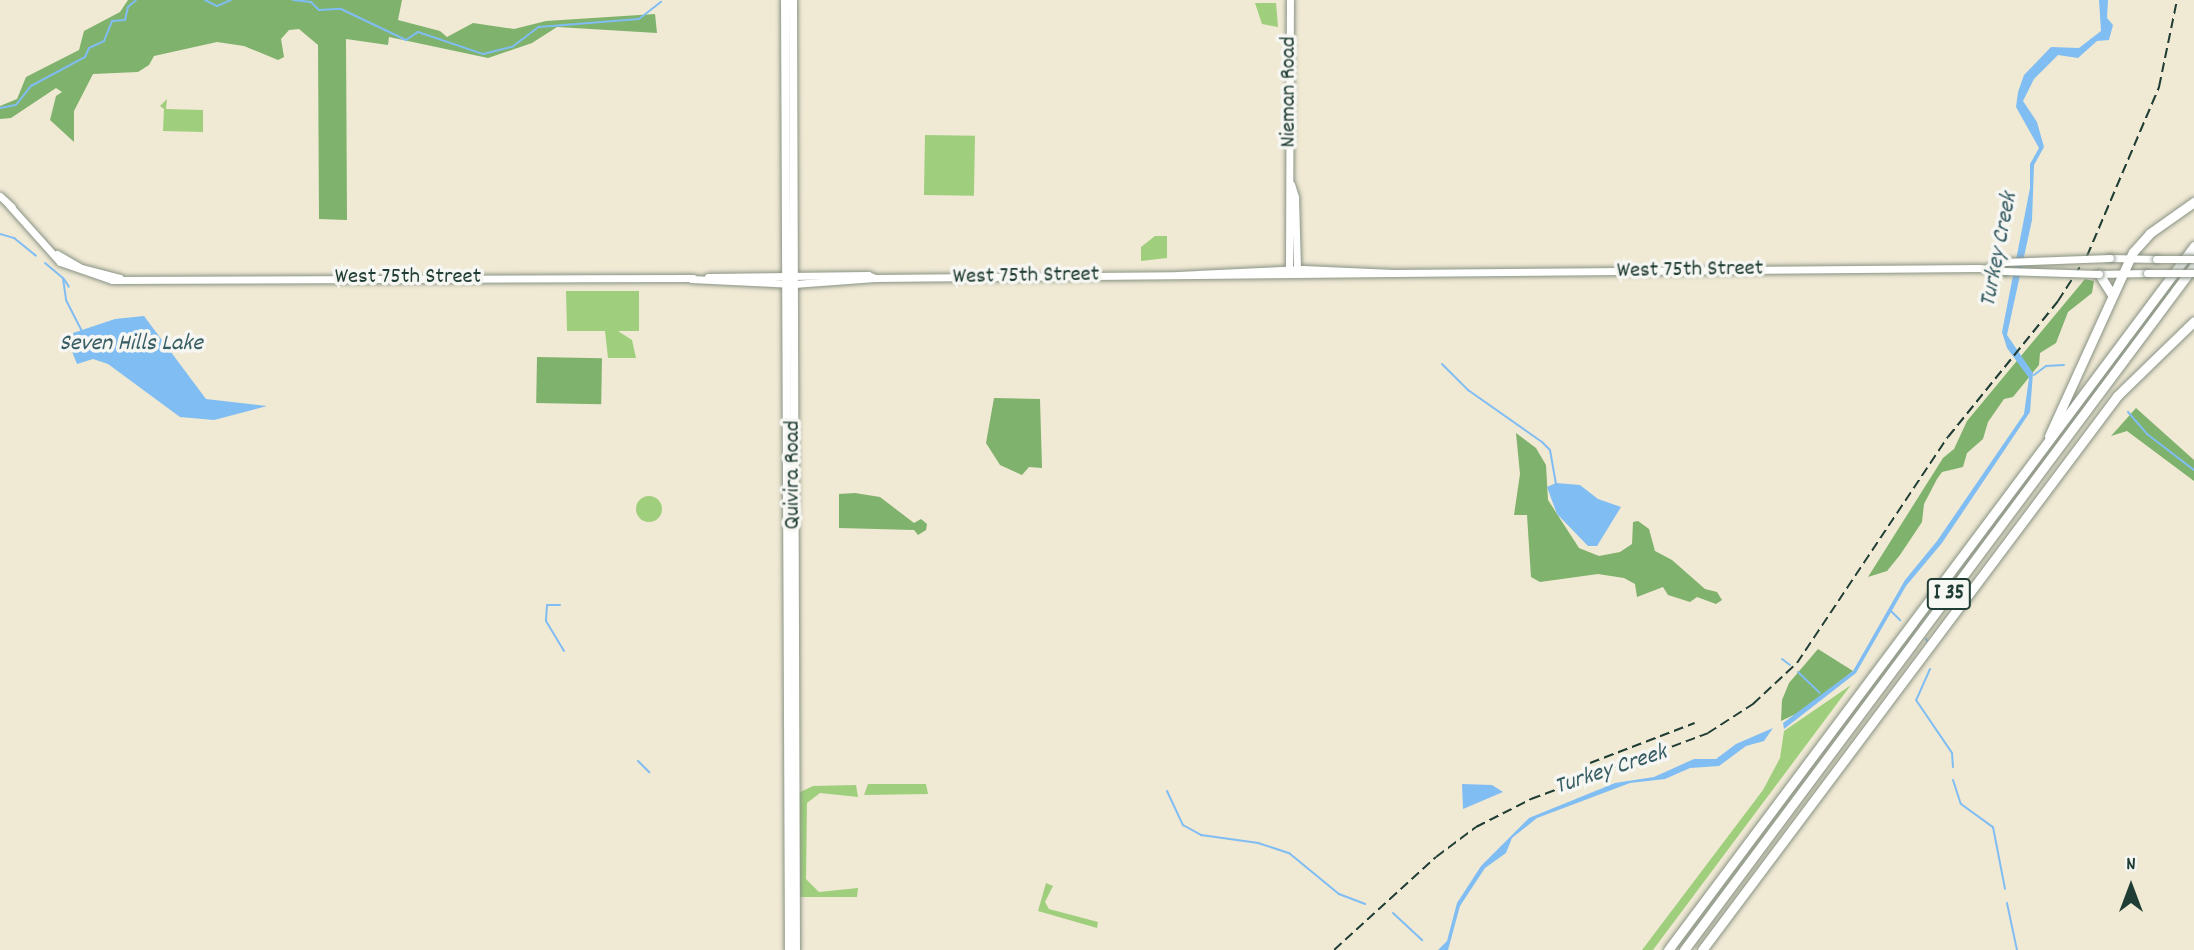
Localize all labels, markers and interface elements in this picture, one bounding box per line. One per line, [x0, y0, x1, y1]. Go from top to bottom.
street label: Nieman Road [1276, 36, 1304, 148]
water label: Turkey Creek [1975, 190, 2025, 310]
street label: West 75th Street [1617, 256, 1763, 286]
street label: West 75th Street [953, 262, 1099, 292]
street label: West 75th Street [335, 264, 481, 292]
water label: Seven Hills Lake [59, 331, 203, 359]
street label: Quivira Road [780, 421, 808, 529]
road number: I 35 [1926, 576, 1972, 612]
water label: Turkey Creek [1551, 739, 1671, 803]
north arrow [2096, 852, 2166, 922]
text: N [2126, 852, 2136, 879]

